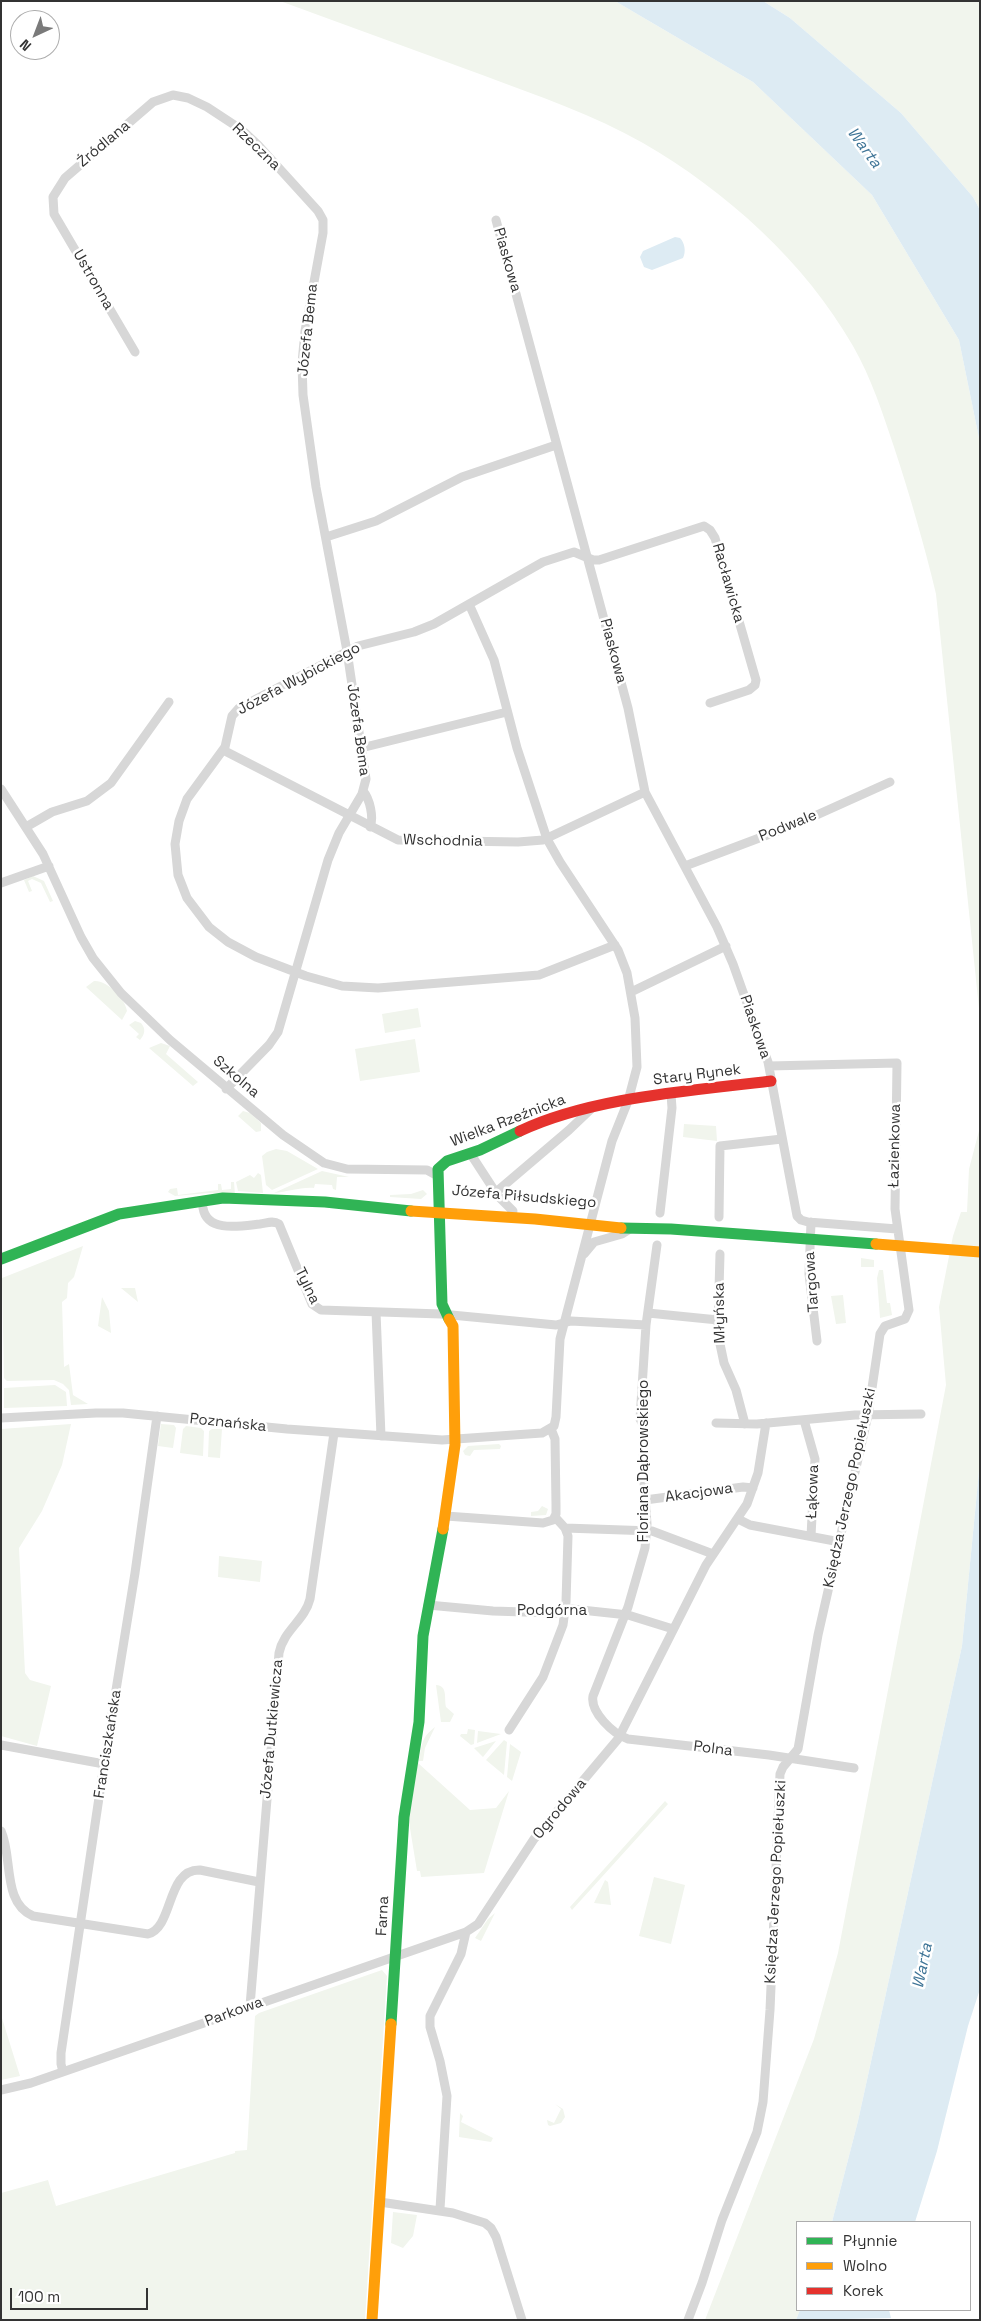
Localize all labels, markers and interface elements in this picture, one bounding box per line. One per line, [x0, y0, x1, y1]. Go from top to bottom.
north arrow [10, 10, 60, 60]
text: N [16, 35, 35, 55]
street label: Źródlana [74, 117, 134, 171]
street label: Rzeczna [228, 120, 284, 174]
water label: Warta [843, 124, 885, 172]
street label: Piaskowa [489, 226, 525, 294]
street label: Ustronna [69, 247, 117, 313]
street label: Józefa Bema [294, 283, 322, 377]
street label: Racławicka [708, 541, 748, 625]
street label: Piaskowa [596, 617, 630, 685]
street label: Józefa Wybickiego [234, 639, 364, 719]
street label: Józefa Bema [343, 683, 373, 777]
street label: Podwale [756, 806, 820, 846]
street label: Wschodnia [403, 831, 483, 851]
street label: Piaskowa [736, 993, 774, 1061]
street label: Szkolna [209, 1052, 263, 1102]
street label: Stary Rynek [652, 1061, 742, 1089]
street label: Wielka Rzeźnicka [448, 1091, 568, 1151]
street label: Łazienkowa [885, 1104, 905, 1188]
street label: Józefa Piłsudskiego [451, 1182, 597, 1212]
street label: Targowa [801, 1251, 823, 1313]
street label: Tylna [291, 1265, 323, 1307]
street label: Młyńska [710, 1282, 730, 1344]
street label: Floriana Dąbrowskiego [635, 1380, 653, 1542]
street label: Księdza Jerzego Popiełuszki [820, 1386, 880, 1590]
street label: Poznańska [189, 1410, 267, 1436]
street label: Łąkowa [803, 1464, 823, 1520]
street label: Akacjowa [664, 1479, 734, 1507]
street label: Podgórna [517, 1602, 587, 1620]
street label: Józefa Dutkiewicza [257, 1659, 287, 1799]
street label: Franciszkańska [91, 1688, 125, 1800]
street label: Polna [692, 1738, 734, 1760]
street label: Ogrodowa [529, 1775, 591, 1843]
street label: Księdza Jerzego Popiełuszki [762, 1780, 790, 1984]
street label: Farna [373, 1896, 393, 1936]
water label: Warta [909, 1942, 937, 1990]
street label: Parkowa [203, 1993, 265, 2031]
legend [796, 2221, 971, 2311]
text: Płynnie [843, 2231, 897, 2250]
text: Wolno [843, 2256, 887, 2275]
scale bar [12, 2278, 150, 2310]
text: Korek [843, 2281, 883, 2300]
text: 100 m [18, 2287, 60, 2306]

